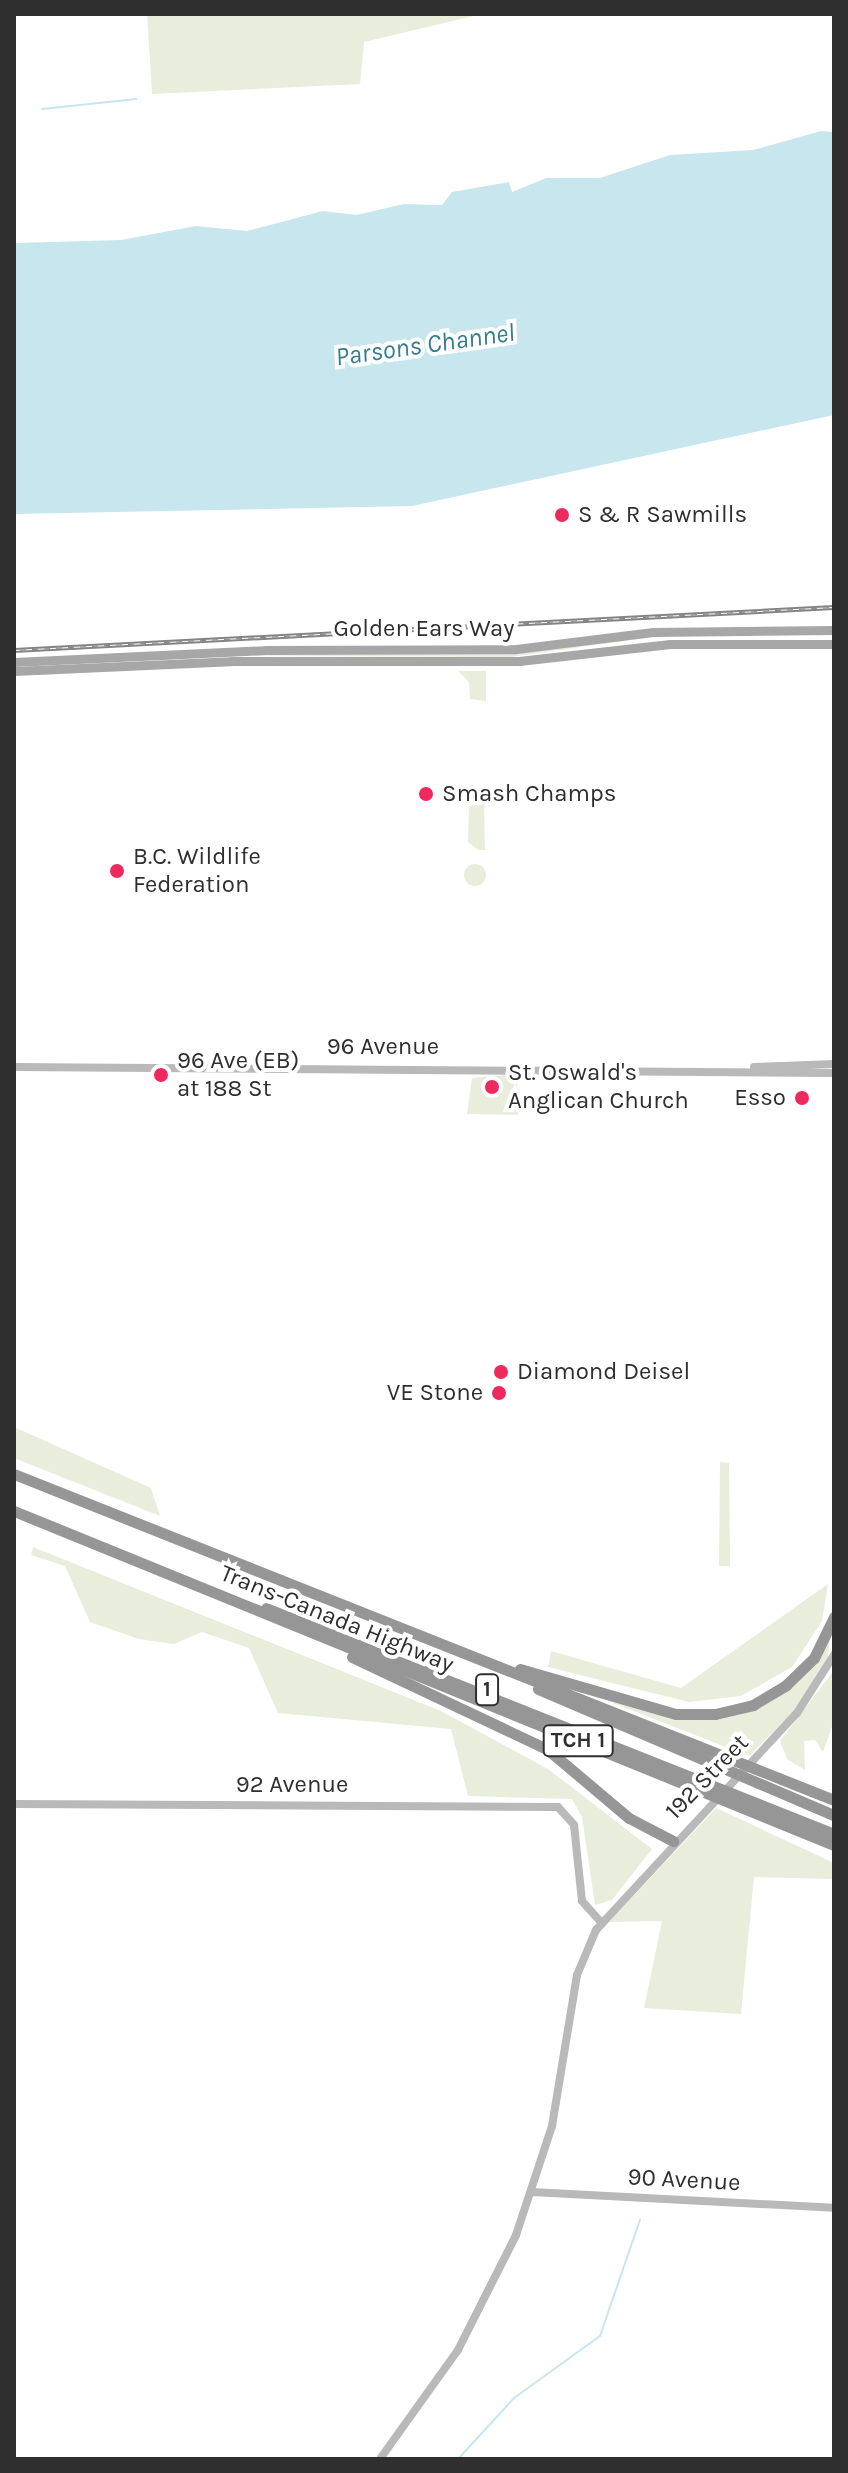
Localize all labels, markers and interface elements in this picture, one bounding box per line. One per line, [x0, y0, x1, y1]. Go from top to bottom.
water label: Parsons Channel [333, 317, 517, 373]
place label: S & R Sawmills [578, 501, 747, 529]
marker: S & R Sawmills [553, 506, 571, 524]
street label: Golden Ears Way [334, 615, 514, 643]
place label: Smash Champs [442, 780, 616, 808]
marker: Smash Champs [417, 785, 435, 803]
place label: B.C. Wildlife Federation [133, 843, 261, 899]
marker: B.C. Wildlife Federation [108, 862, 126, 880]
street label: 96 Avenue [327, 1033, 439, 1061]
place label: 96 Ave (EB) at 188 St [177, 1047, 299, 1103]
place label: St. Oswald's Anglican Church [508, 1059, 689, 1115]
marker: 96 Ave (EB) at 188 St [152, 1066, 170, 1084]
marker: St. Oswald's Anglican Church [483, 1078, 501, 1096]
place label: Esso [734, 1084, 786, 1112]
marker: Esso [793, 1089, 811, 1107]
place label: Diamond Deisel [517, 1358, 690, 1386]
marker: Diamond Deisel [492, 1363, 510, 1381]
place label: VE Stone [387, 1379, 483, 1407]
marker: VE Stone [490, 1384, 508, 1402]
street label: Trans-Canada Highway [216, 1559, 458, 1679]
road number: 1 [475, 1672, 499, 1708]
road number: TCH 1 [542, 1723, 614, 1759]
street label: 192 Street [659, 1728, 755, 1826]
street label: 92 Avenue [236, 1771, 348, 1799]
street label: 90 Avenue [627, 2163, 741, 2197]

